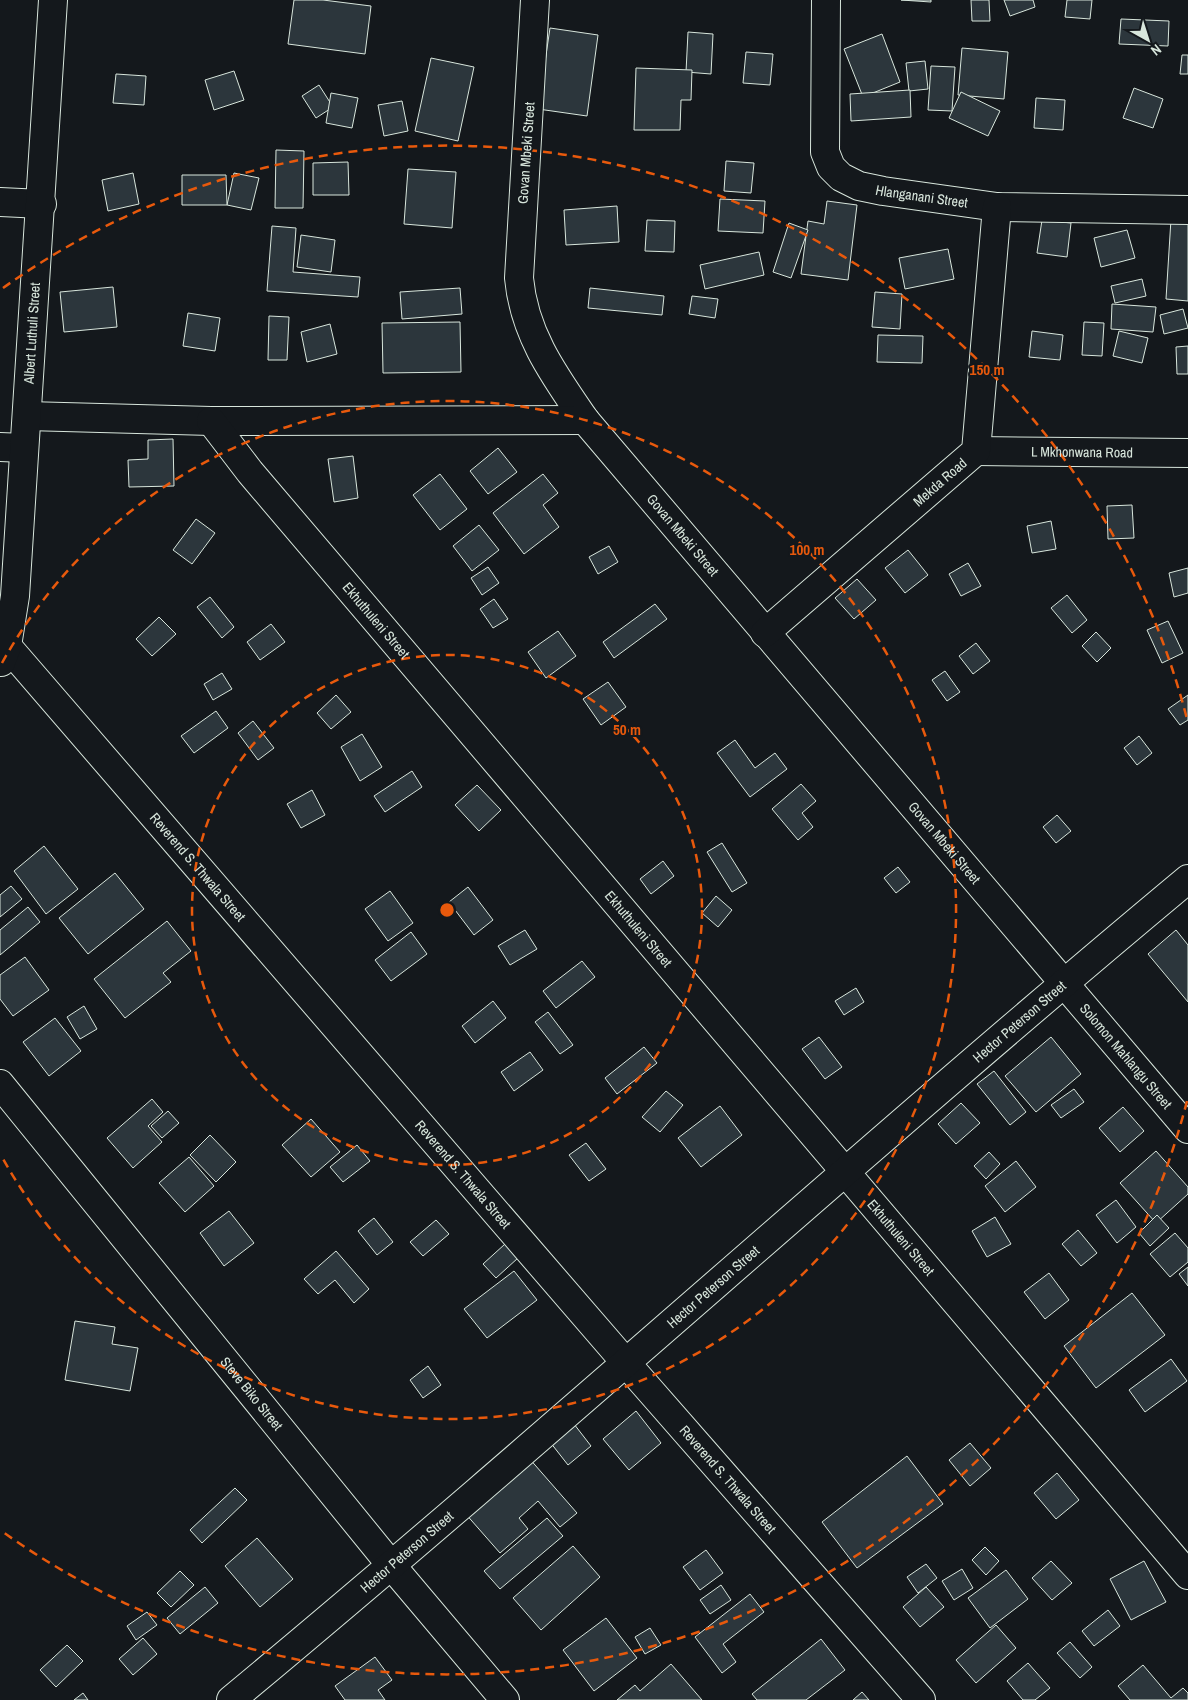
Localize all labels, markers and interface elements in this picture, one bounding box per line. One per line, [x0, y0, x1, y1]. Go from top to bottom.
north arrow [1123, 15, 1173, 65]
text: N [1147, 40, 1165, 60]
street label: Govan Mbeki Street [513, 101, 539, 205]
street label: Hlanganani Street [874, 181, 969, 212]
street label: Albert Luthuli Street [19, 282, 44, 386]
text: 150 m [970, 359, 1004, 380]
street label: L Mkhonwana Road [1031, 443, 1133, 461]
street label: Mekda Road [909, 454, 970, 510]
street label: Govan Mbeki Street [643, 490, 723, 580]
text: 100 m [790, 539, 824, 560]
street label: Ekhuthuleni Street [339, 579, 414, 662]
text: 50 m [613, 719, 641, 740]
street label: Govan Mbeki Street [905, 798, 985, 888]
street label: Reverend S. Thwala Street [146, 809, 250, 925]
street label: Ekhuthuleni Street [601, 887, 676, 971]
centre of rings [438, 901, 456, 919]
street label: Hector Peterson Street [969, 977, 1070, 1066]
street label: Solomon Mahlangu Street [1076, 1000, 1176, 1113]
street label: Reverend S. Thwala Street [411, 1116, 515, 1232]
street label: Ekhuthuleni Street [863, 1196, 938, 1279]
street label: Hector Peterson Street [663, 1242, 763, 1332]
street label: Steve Biko Street [216, 1353, 287, 1434]
street label: Reverend S. Thwala Street [676, 1422, 780, 1537]
street label: Hector Peterson Street [357, 1507, 457, 1597]

